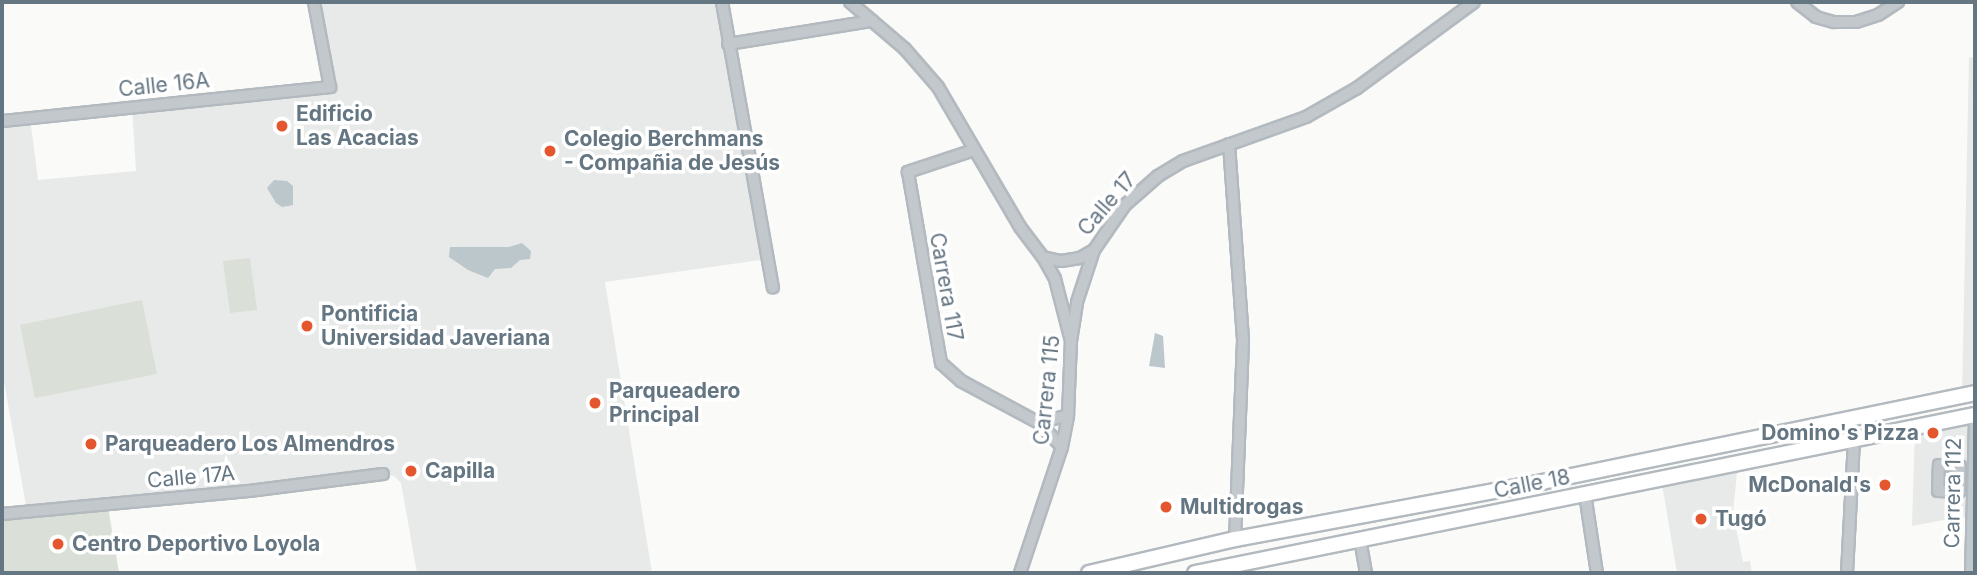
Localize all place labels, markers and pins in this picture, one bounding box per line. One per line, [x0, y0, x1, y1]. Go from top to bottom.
place label: Edificio Las Acacias [296, 101, 419, 151]
marker: Edificio Las Acacias [274, 118, 290, 134]
place label: Colegio Berchmans - Compañia de Jesús [564, 126, 780, 176]
marker: Colegio Berchmans - Compañia de Jesús [542, 143, 558, 159]
place label: Pontificia Universidad Javeriana [321, 301, 550, 351]
marker: Pontificia Universidad Javeriana [299, 318, 315, 334]
place label: Parqueadero Principal [609, 378, 740, 428]
marker: Parqueadero Principal [587, 395, 603, 411]
place label: Domino's Pizza [1761, 420, 1919, 446]
marker: Domino's Pizza [1925, 425, 1941, 441]
place label: Parqueadero Los Almendros [105, 431, 395, 457]
marker: Parqueadero Los Almendros [83, 436, 99, 452]
place label: Capilla [425, 458, 495, 484]
marker: Capilla [403, 463, 419, 479]
place label: McDonald's [1748, 472, 1871, 498]
marker: McDonald's [1877, 477, 1893, 493]
place label: Multidrogas [1180, 494, 1303, 520]
marker: Multidrogas [1158, 499, 1174, 515]
place label: Tugó [1715, 506, 1767, 532]
marker: Tugó [1693, 511, 1709, 527]
place label: Centro Deportivo Loyola [72, 531, 320, 557]
marker: Centro Deportivo Loyola [50, 536, 66, 552]

